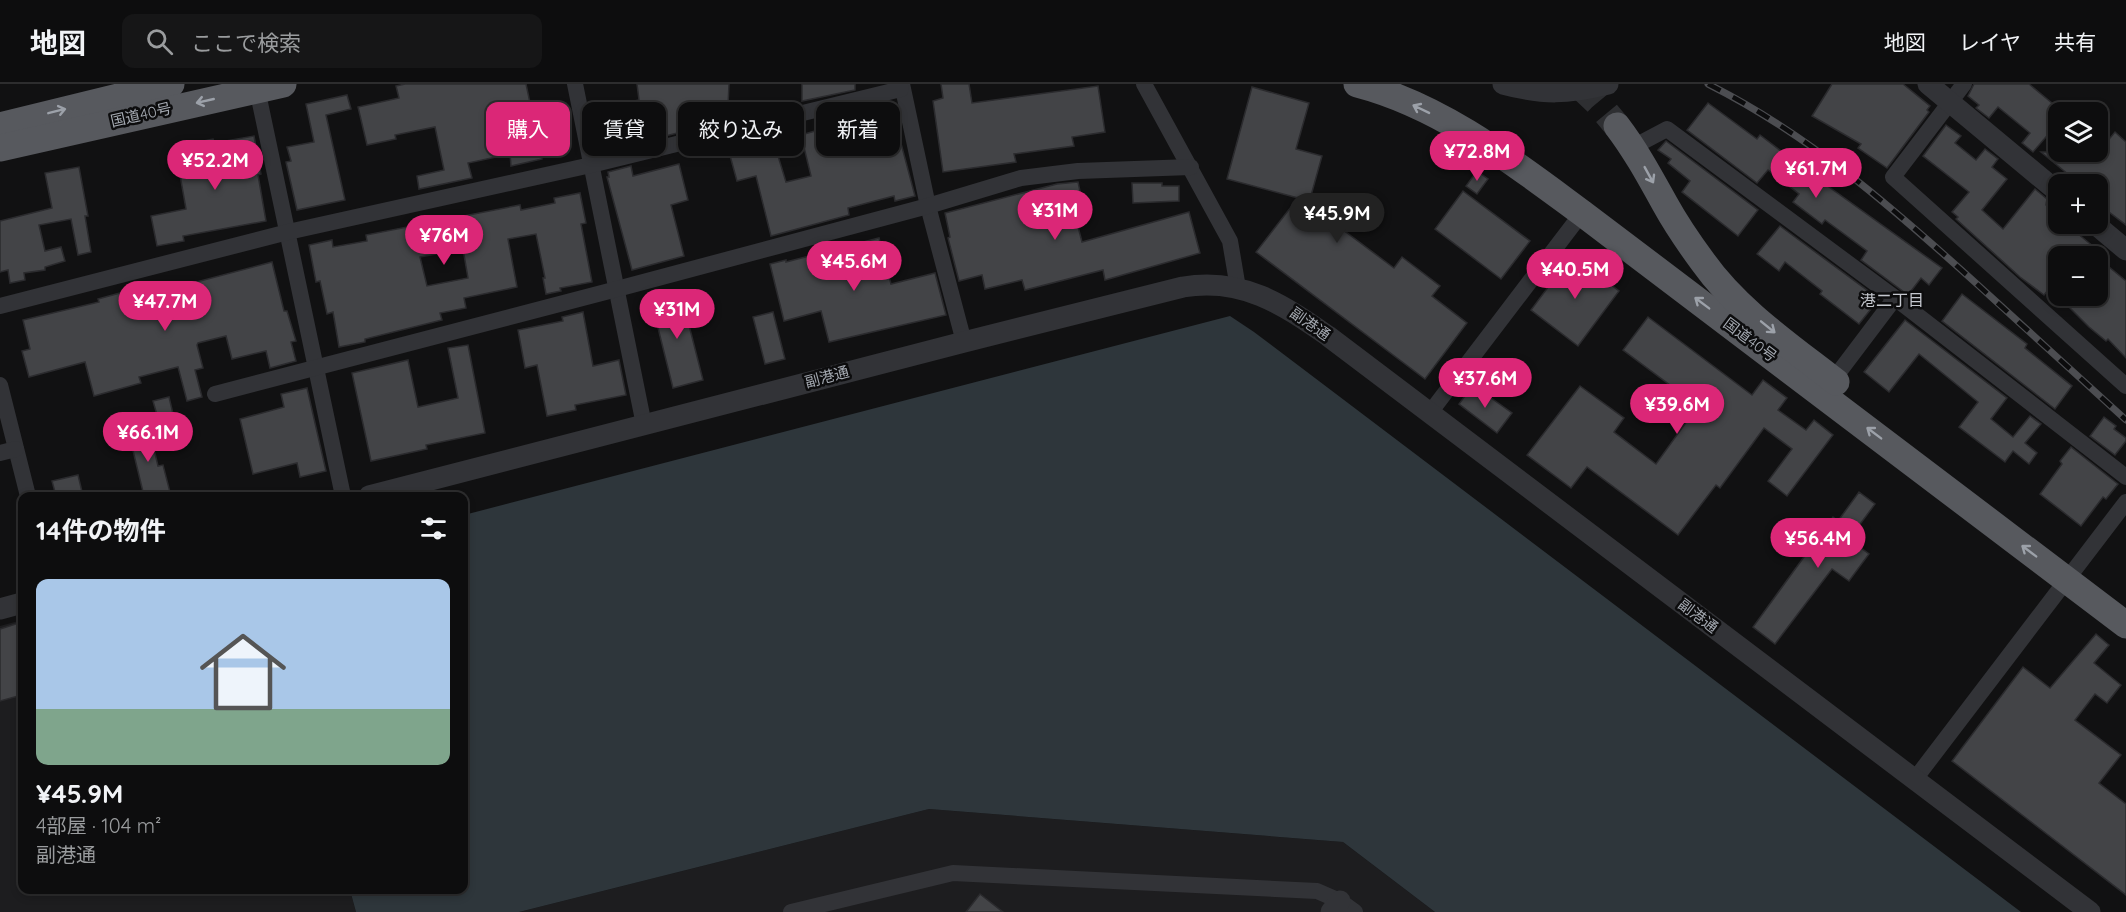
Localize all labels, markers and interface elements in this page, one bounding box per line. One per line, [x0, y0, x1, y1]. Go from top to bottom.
search box [122, 14, 542, 68]
text: 地図 [30, 25, 86, 60]
icon: search [143, 25, 176, 58]
text: ここで検索 [191, 29, 301, 57]
text: 地図 [1884, 29, 1926, 55]
text: レイヤ [1959, 29, 2021, 55]
text: 共有 [2054, 29, 2096, 55]
one-way arrow [196, 95, 215, 107]
street label: 国道40号 [109, 98, 173, 131]
chip: 購入 [486, 102, 570, 156]
chip: 賃貸 [582, 102, 666, 156]
chip: 絞り込み [678, 102, 804, 156]
chip: 新着 [816, 102, 900, 156]
one-way arrow [1412, 102, 1430, 114]
map controls [2048, 102, 2108, 306]
button: layers [2048, 102, 2108, 162]
one-way arrow [47, 105, 66, 116]
pin: ¥72.8M [1428, 131, 1526, 182]
text: ¥72.8M [1444, 138, 1510, 163]
pin: ¥52.2M [166, 140, 264, 191]
text: ¥52.2M [181, 147, 249, 172]
pin: ¥61.7M [1767, 148, 1865, 199]
text: ¥61.7M [1785, 155, 1847, 180]
one-way arrow [1644, 165, 1655, 183]
button: + [2048, 174, 2108, 234]
pin: ¥31M [1019, 190, 1091, 241]
pin: ¥45.9M [1288, 193, 1386, 244]
text: ¥31M [1032, 197, 1078, 222]
text: ¥45.9M [1303, 200, 1371, 225]
pin: ¥76M [408, 215, 480, 266]
text: ¥76M [419, 222, 469, 247]
pin: ¥45.6M [805, 241, 903, 292]
button: − [2048, 246, 2108, 306]
text: ¥45.6M [821, 248, 887, 273]
pin: ¥40.5M [1526, 249, 1624, 300]
text: ¥40.5M [1541, 256, 1609, 281]
pin: ¥47.7M [116, 281, 214, 332]
text: ¥47.7M [133, 288, 198, 313]
pin: ¥31M [641, 289, 713, 340]
district label: 港二丁目 [1860, 290, 1924, 310]
text: ¥31M [654, 296, 700, 321]
one-way arrow [1694, 297, 1710, 309]
street label: 副港通 [1286, 303, 1334, 344]
street label: 国道40号 [1720, 313, 1781, 366]
one-way arrow [1759, 321, 1775, 334]
pin: ¥37.6M [1436, 358, 1534, 409]
street label: 副港通 [803, 362, 851, 392]
text: ¥37.6M [1453, 365, 1517, 390]
pin: ¥39.6M [1628, 384, 1726, 435]
text: ¥39.6M [1644, 391, 1710, 416]
pin: ¥66.1M [99, 412, 197, 463]
text: ¥66.1M [117, 419, 179, 444]
one-way arrow [1866, 427, 1882, 440]
icon: filters [417, 512, 450, 545]
text: 14件の物件 [36, 514, 165, 547]
pin: ¥56.4M [1769, 518, 1867, 569]
text: ¥56.4M [1784, 525, 1852, 550]
one-way arrow [2022, 545, 2038, 557]
street label: 副港通 [1675, 594, 1722, 637]
icon: home [189, 618, 297, 726]
text: ¥45.9M [36, 777, 123, 810]
text: 4部屋 · 104 m² [36, 813, 161, 838]
text: 副港通 [36, 842, 96, 867]

